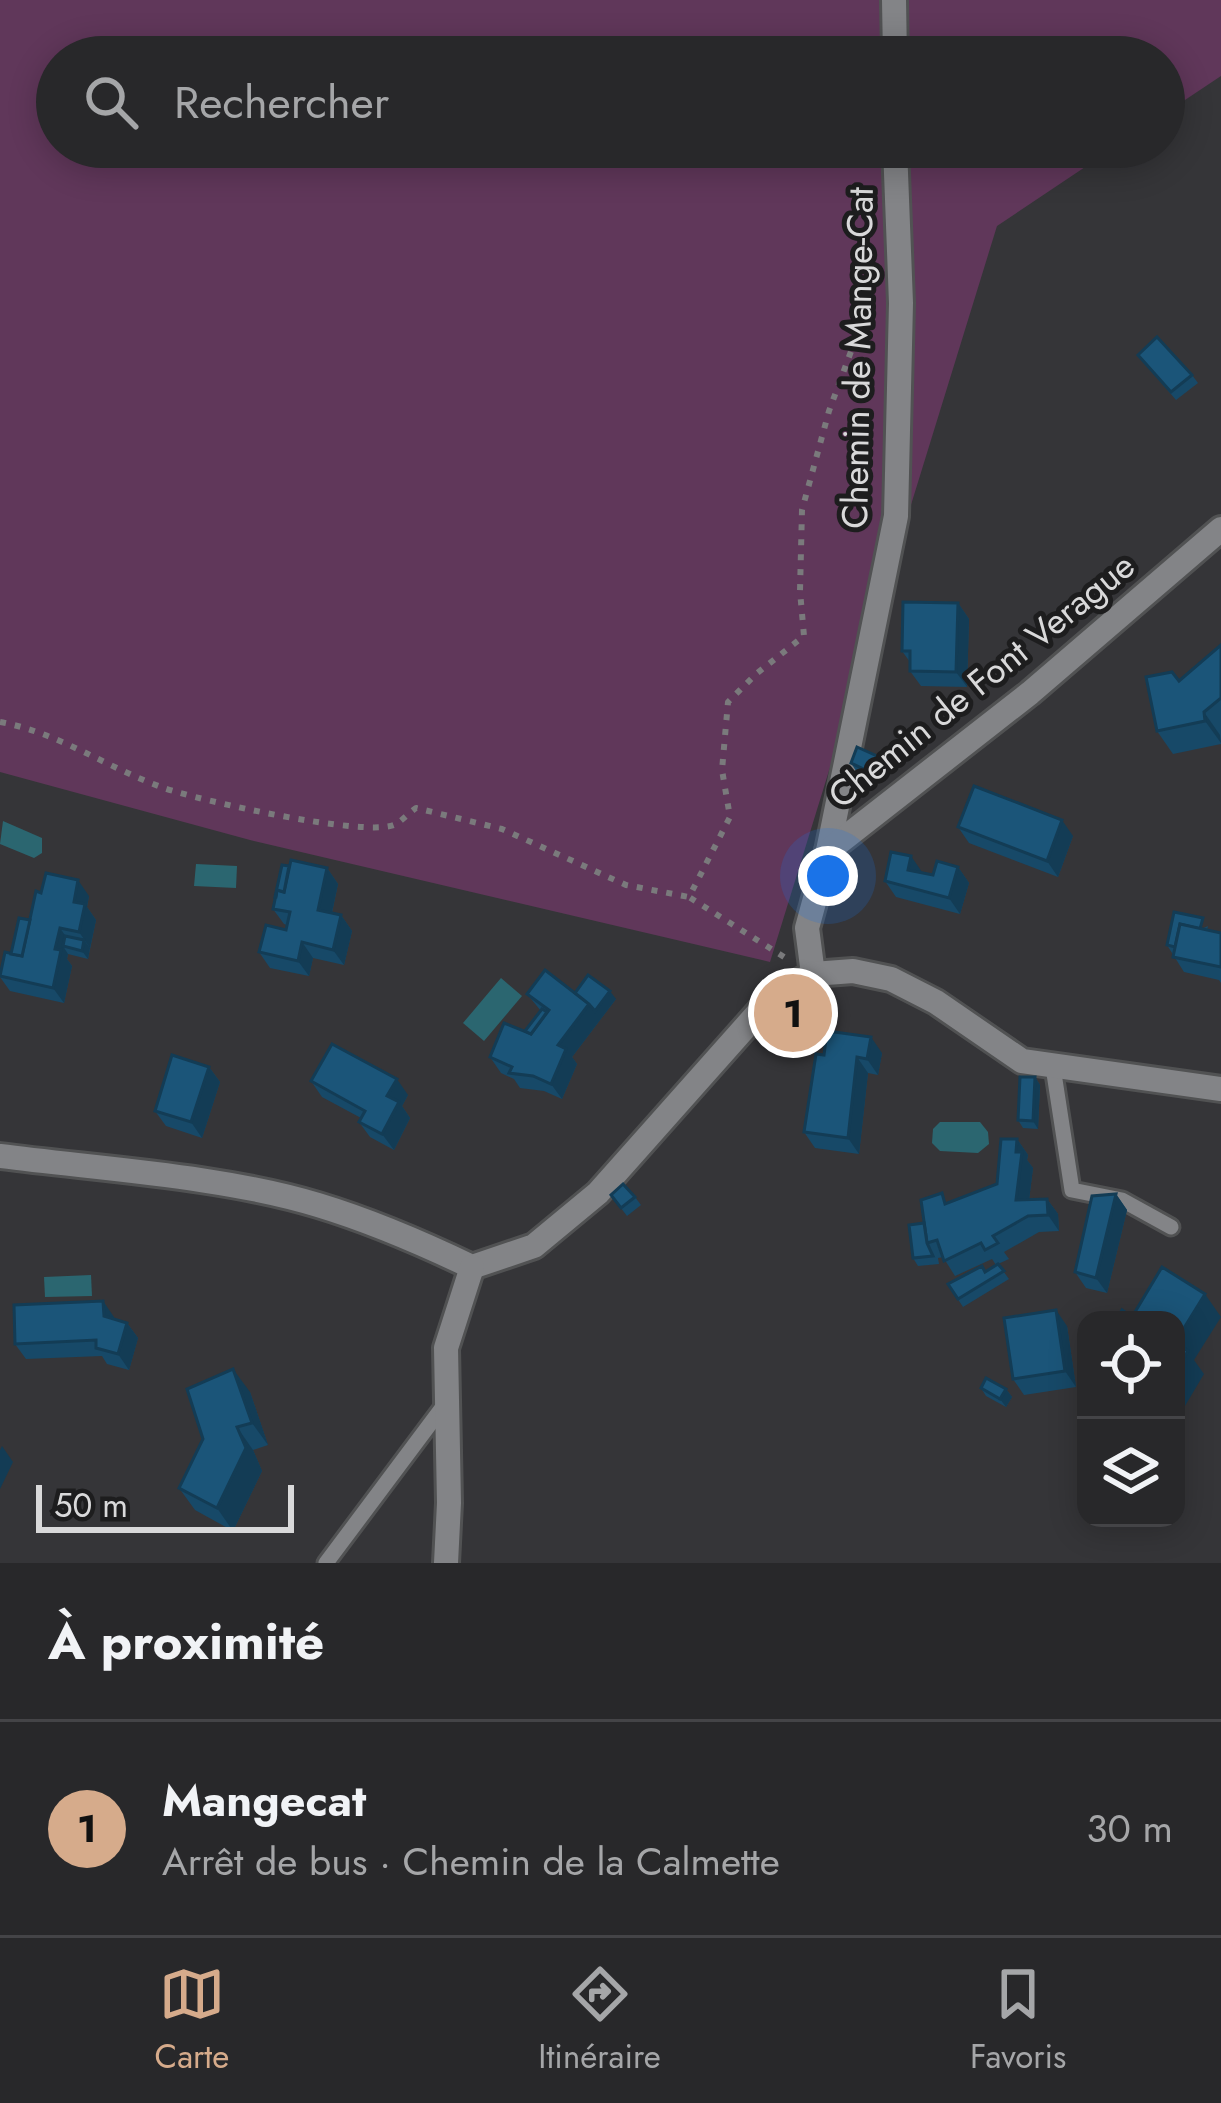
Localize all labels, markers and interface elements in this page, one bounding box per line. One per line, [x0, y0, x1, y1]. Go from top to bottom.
search box [36, 36, 1185, 168]
icon: search [78, 69, 144, 135]
text: Rechercher [174, 70, 389, 135]
street label: Chemin de Mange-Cat [828, 186, 886, 529]
street label: Chemin de Font Verague [817, 540, 1145, 820]
your location [798, 846, 858, 906]
pin: 1 [754, 968, 832, 1058]
map controls [1077, 1311, 1185, 1527]
button: locate [1077, 1311, 1185, 1419]
button: layers [1077, 1419, 1185, 1527]
scale bar [36, 1479, 294, 1532]
text: 50 m [54, 1482, 128, 1529]
text: À proximité [48, 1604, 324, 1678]
text: Mangecat [162, 1768, 366, 1833]
text: 1 [77, 1800, 97, 1857]
text: 30 m [1086, 1800, 1173, 1857]
text: Arrêt de bus · Chemin de la Calmette [162, 1833, 780, 1890]
tab: Carte [155, 1961, 229, 2080]
tab: Itinéraire [538, 1961, 661, 2080]
tab: Favoris [970, 1961, 1066, 2080]

